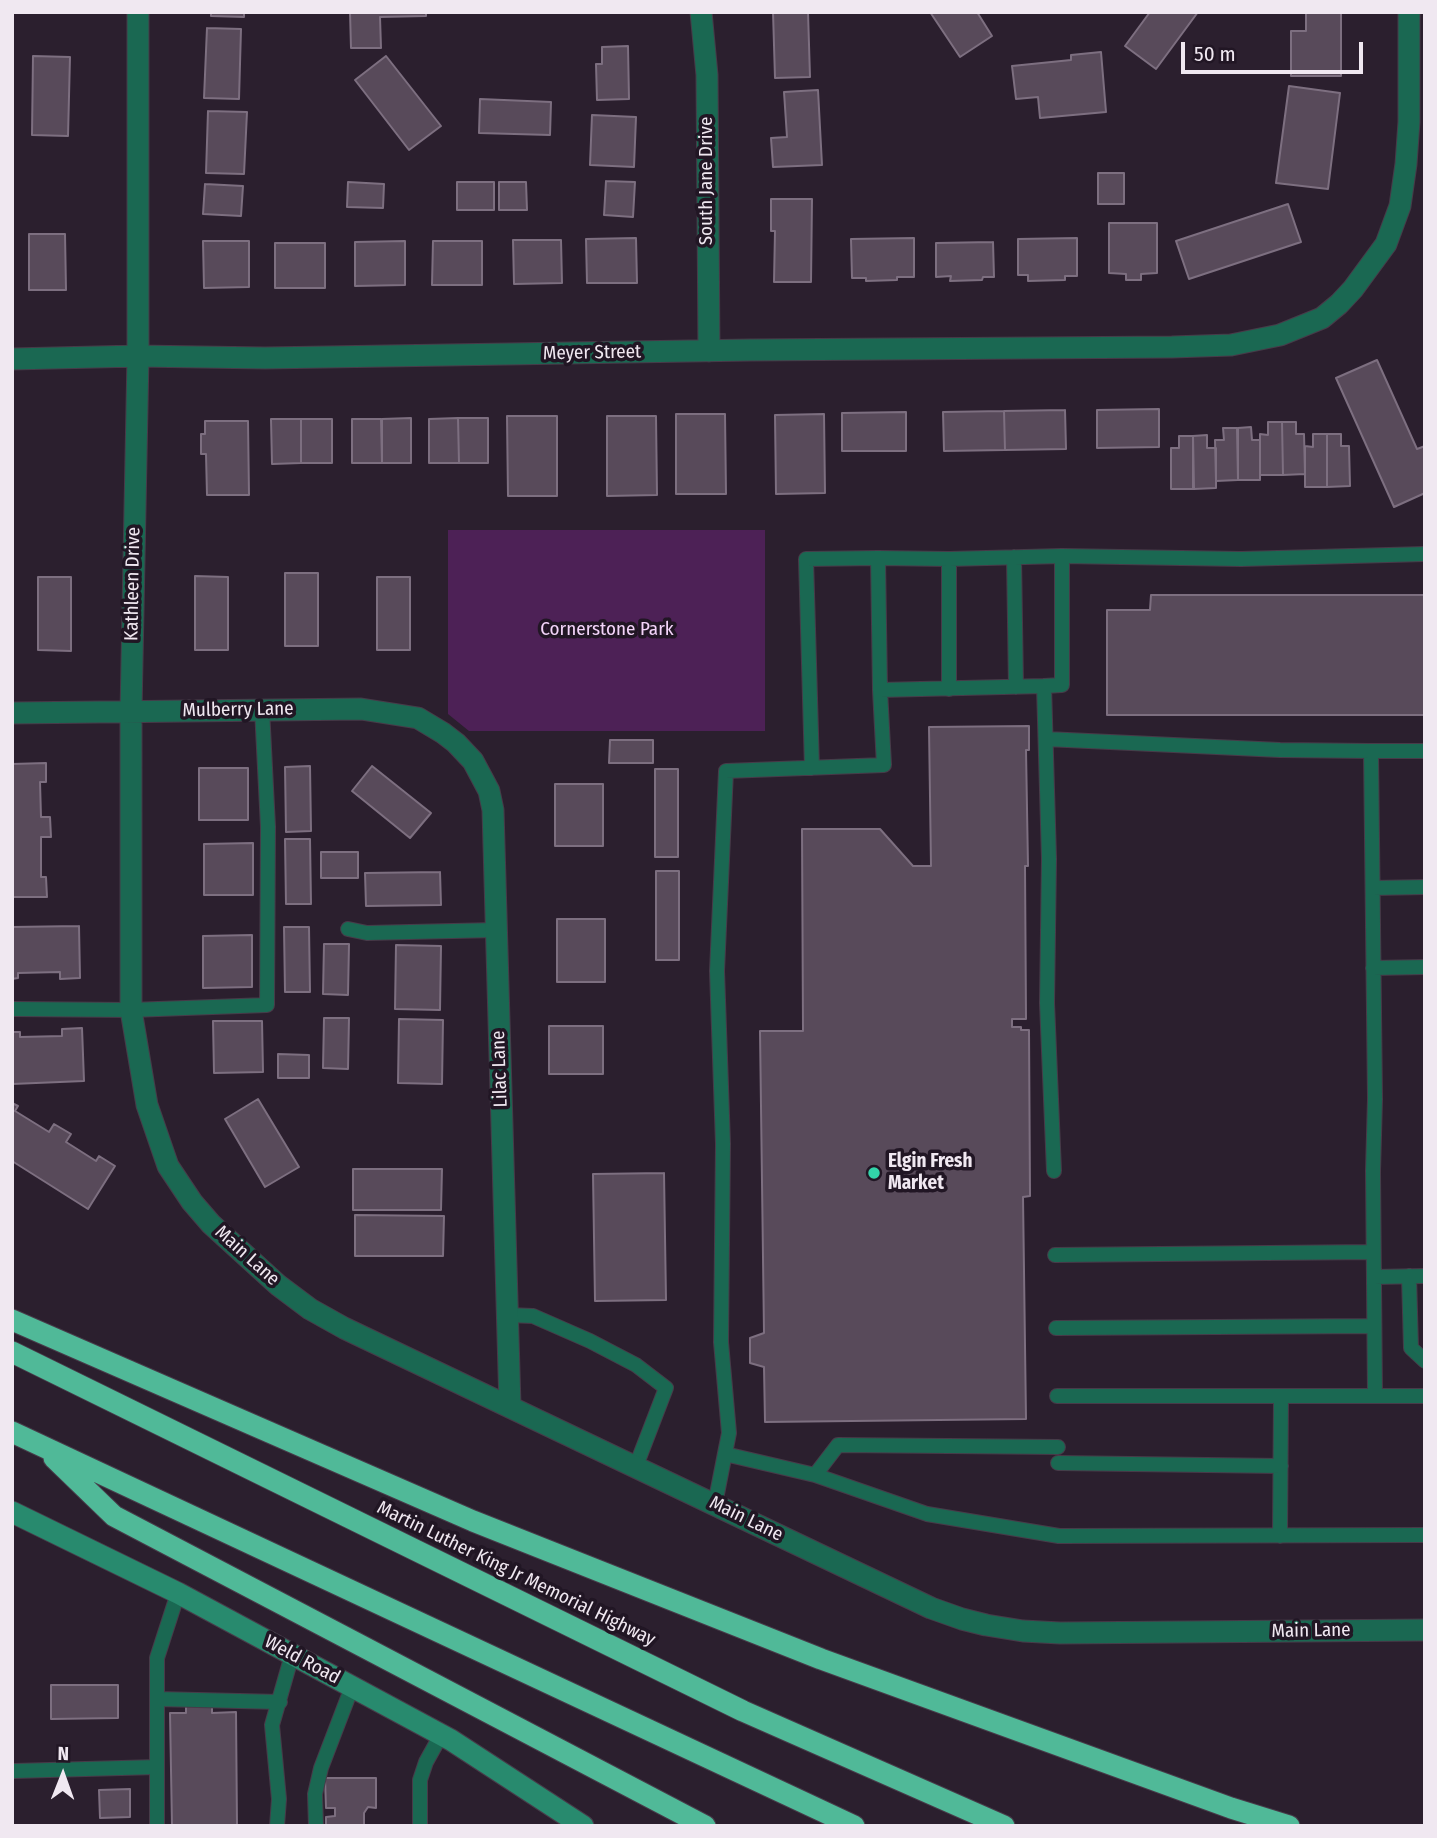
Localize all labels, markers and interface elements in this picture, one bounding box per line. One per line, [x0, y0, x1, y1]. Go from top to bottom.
scale bar [1185, 28, 1367, 72]
text: 50 m [1194, 41, 1236, 67]
street label: South Jane Drive [696, 117, 718, 245]
street label: Meyer Street [543, 341, 641, 365]
street label: Kathleen Drive [121, 527, 145, 641]
park label: Cornerstone Park [540, 619, 674, 641]
street label: Mulberry Lane [182, 698, 294, 722]
street label: Lilac Lane [487, 1030, 513, 1108]
place label: Elgin Fresh Market [888, 1151, 972, 1195]
marker: Elgin Fresh Market [866, 1165, 882, 1181]
street label: Main Lane [210, 1221, 284, 1291]
street label: Main Lane [705, 1491, 787, 1547]
street label: Martin Luther King Jr Memorial Highway [373, 1497, 659, 1651]
street label: Main Lane [1271, 1619, 1351, 1643]
street label: Weld Road [260, 1631, 344, 1689]
north arrow [28, 1740, 98, 1810]
text: N [57, 1742, 69, 1765]

